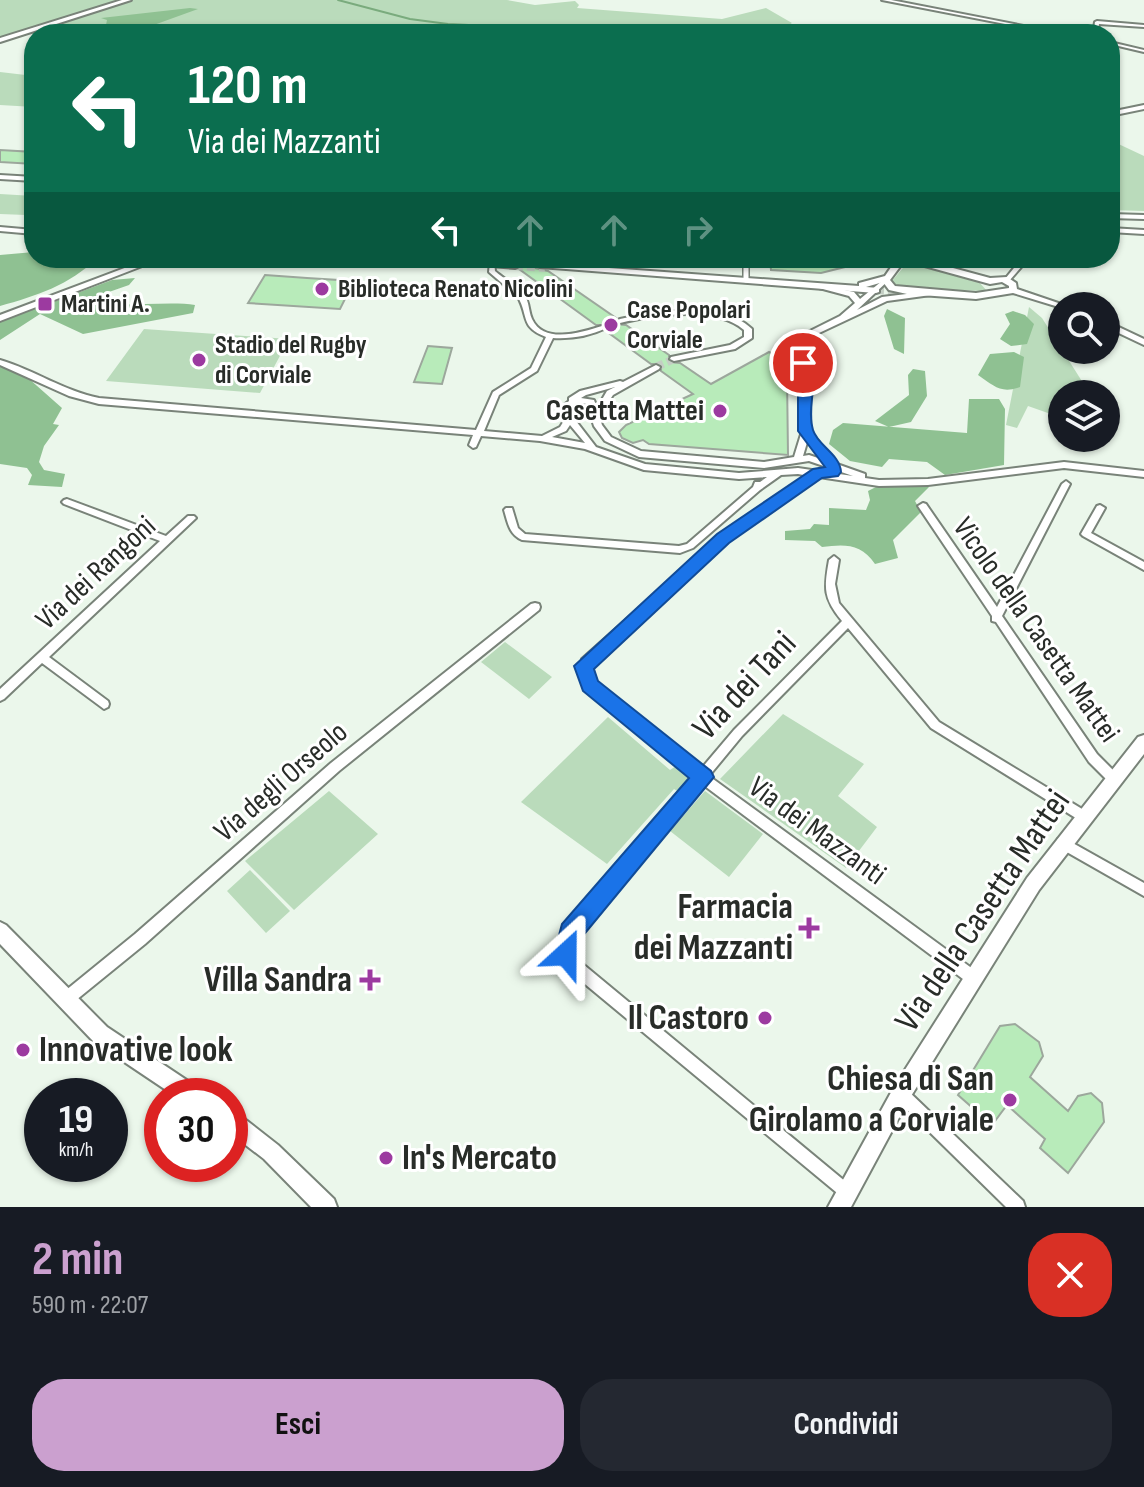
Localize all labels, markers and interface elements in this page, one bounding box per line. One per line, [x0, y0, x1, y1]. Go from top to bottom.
text: 120 m [188, 53, 308, 120]
icon: left [56, 56, 160, 160]
text: Via dei Mazzanti [188, 121, 381, 164]
icon: left [424, 208, 468, 252]
icon: ahead [508, 208, 552, 252]
icon: ahead [592, 208, 636, 252]
icon: right [676, 208, 720, 252]
place label: Biblioteca Renato Nicolini [338, 274, 573, 305]
marker: Biblioteca Renato Nicolini [313, 280, 331, 298]
place label: Martini A. [61, 289, 150, 320]
map controls [1048, 292, 1120, 452]
button: search [1048, 292, 1120, 364]
marker: Martini A. [36, 295, 54, 313]
place label: Case Popolari Corviale [627, 295, 751, 356]
marker: Case Popolari Corviale [602, 316, 620, 334]
pin [769, 329, 837, 397]
place label: Stadio del Rugby di Corviale [215, 330, 367, 391]
icon: arrive [781, 341, 825, 385]
marker: Stadio del Rugby di Corviale [190, 351, 208, 369]
button: layers [1048, 380, 1120, 452]
place label: Casetta Mattei [546, 393, 704, 429]
marker: Casetta Mattei [711, 402, 729, 420]
street label: Via dei Rangoni [29, 508, 163, 638]
street label: Vicolo della Casetta Mattei [945, 511, 1127, 749]
street label: Via dei Tani [684, 623, 806, 749]
street label: Via degli Orseolo [207, 714, 355, 850]
street label: Via dei Mazzanti [741, 769, 893, 893]
street label: Via della Casetta Mattei [886, 782, 1080, 1040]
place label: Farmacia dei Mazzanti [634, 886, 793, 970]
position arrow [524, 912, 608, 996]
marker: Farmacia dei Mazzanti [800, 919, 818, 937]
place label: Villa Sandra [204, 959, 352, 1002]
marker: Villa Sandra [359, 969, 381, 991]
place label: Il Castoro [628, 997, 749, 1040]
marker: Il Castoro [756, 1009, 774, 1027]
place label: Innovative look [39, 1029, 233, 1072]
marker: Innovative look [14, 1041, 32, 1059]
place label: Chiesa di San Girolamo a Corviale [749, 1058, 994, 1142]
speed limit sign: 30 [144, 1078, 248, 1182]
marker: Chiesa di San Girolamo a Corviale [1001, 1091, 1019, 1109]
text: 19 [59, 1096, 93, 1144]
place label: In's Mercato [402, 1137, 557, 1180]
text: km/h [59, 1138, 93, 1162]
marker: In's Mercato [377, 1149, 395, 1167]
text: 2 min [32, 1231, 123, 1288]
button: close [1028, 1233, 1112, 1317]
text: 590 m · 22:07 [32, 1290, 148, 1321]
button: Esci [32, 1379, 564, 1471]
button: Condividi [580, 1379, 1112, 1471]

